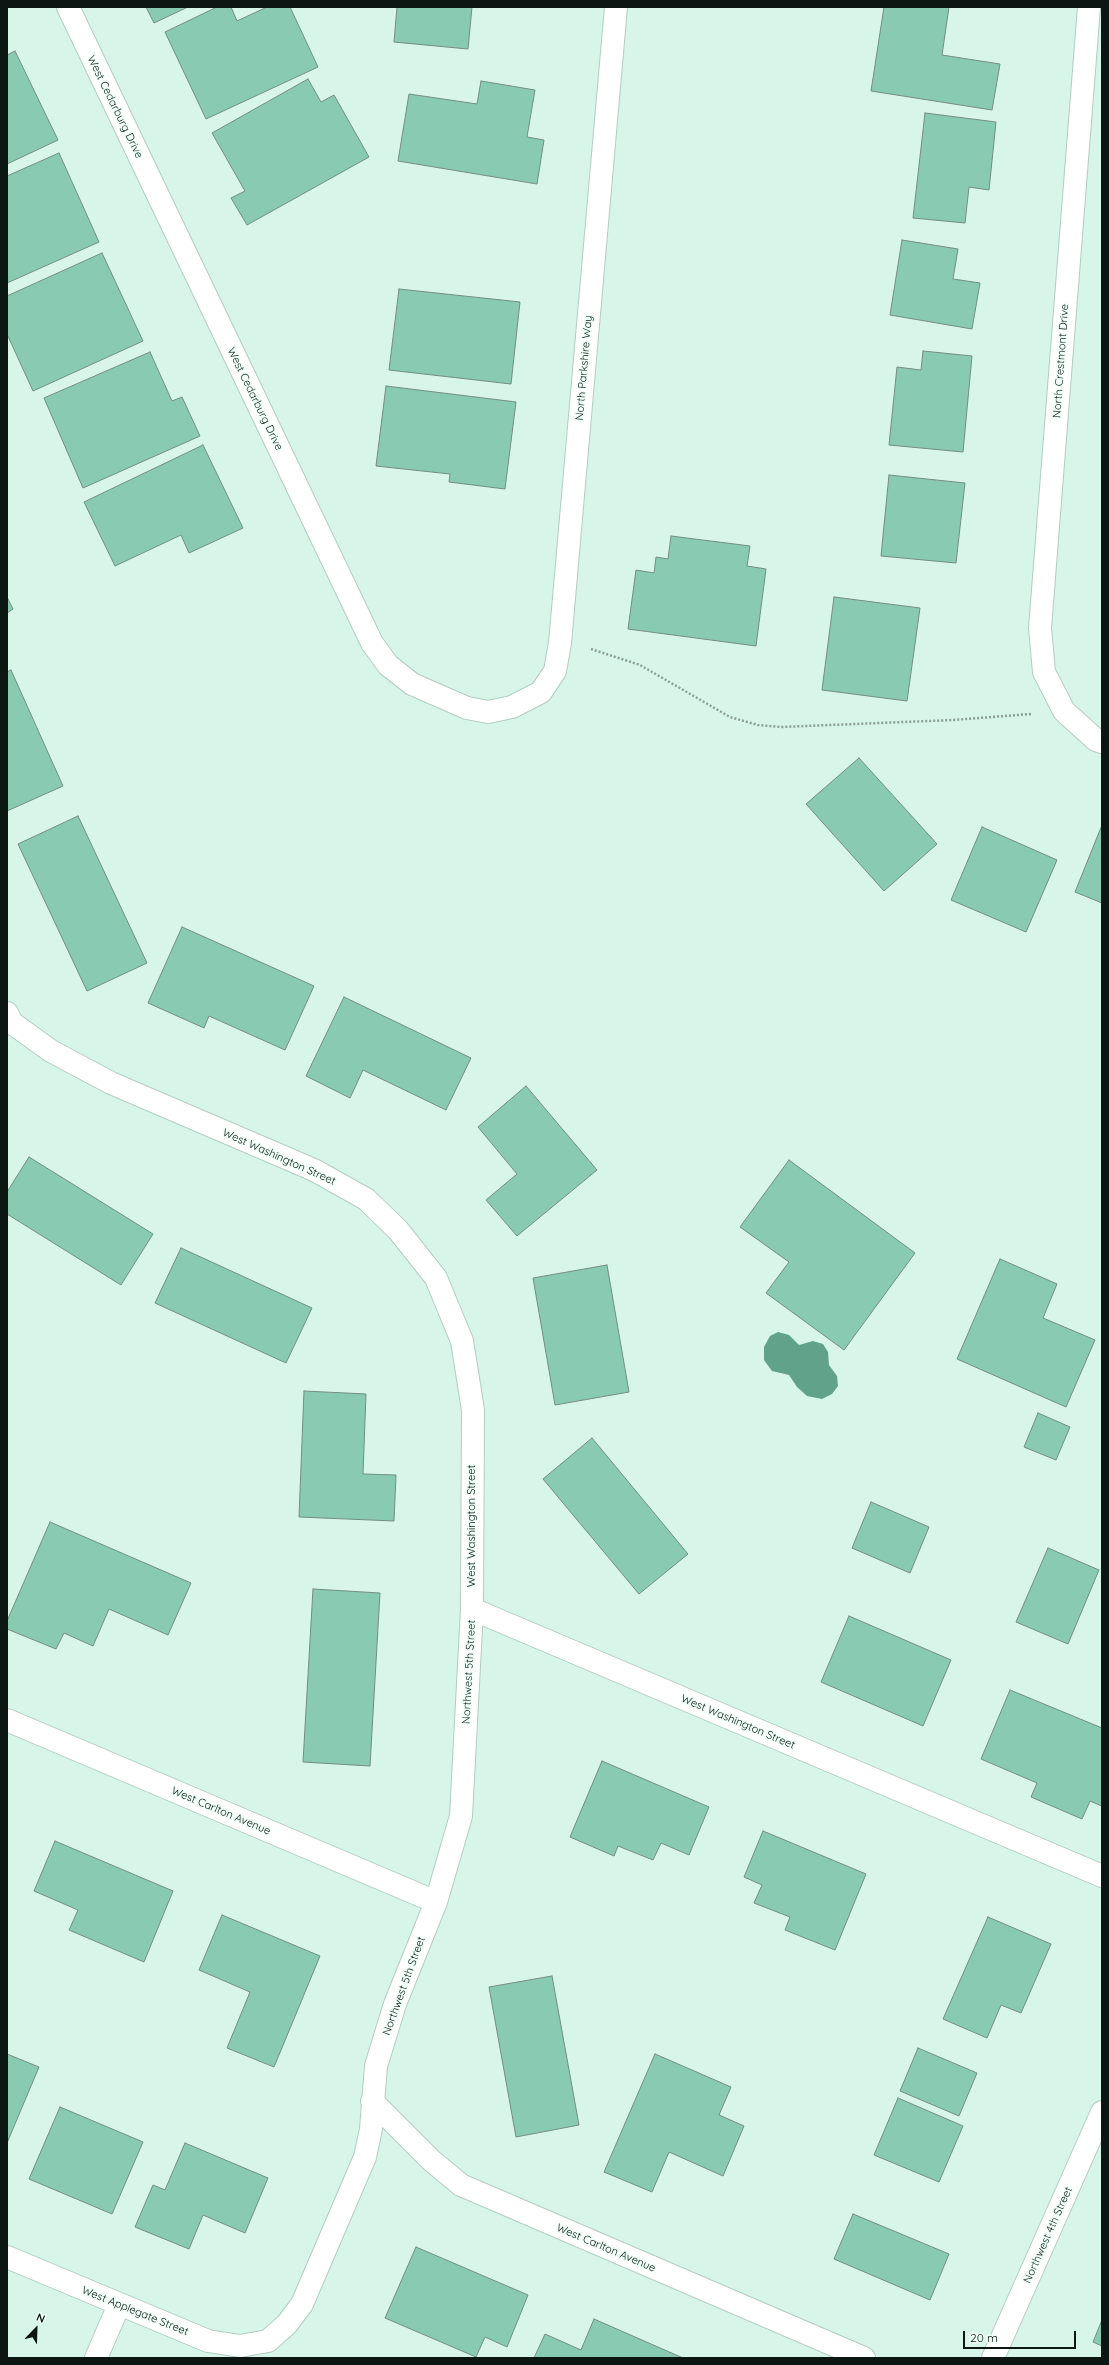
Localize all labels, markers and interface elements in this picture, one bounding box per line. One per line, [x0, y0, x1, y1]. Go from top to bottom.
street label: West Cedarburg Drive [84, 53, 146, 161]
street label: North Crestmont Drive [1050, 303, 1072, 419]
street label: North Parkshire Way [573, 315, 595, 421]
street label: West Cedarburg Drive [224, 345, 286, 453]
street label: West Washington Street [220, 1126, 338, 1188]
street label: West Washington Street [465, 1465, 479, 1587]
street label: Northwest 5th Street [460, 1620, 478, 1724]
street label: West Washington Street [679, 1692, 797, 1752]
street label: West Carlton Avenue [169, 1784, 273, 1838]
street label: Northwest 5th Street [380, 1935, 428, 2037]
street label: Northwest 4th Street [1021, 2185, 1075, 2285]
street label: West Carlton Avenue [554, 2221, 658, 2275]
street label: West Applegate Street [80, 2284, 190, 2338]
north arrow [16, 2309, 56, 2349]
text: N [34, 2310, 47, 2326]
scale bar [965, 2323, 1078, 2349]
text: 20 m [970, 2330, 998, 2345]

